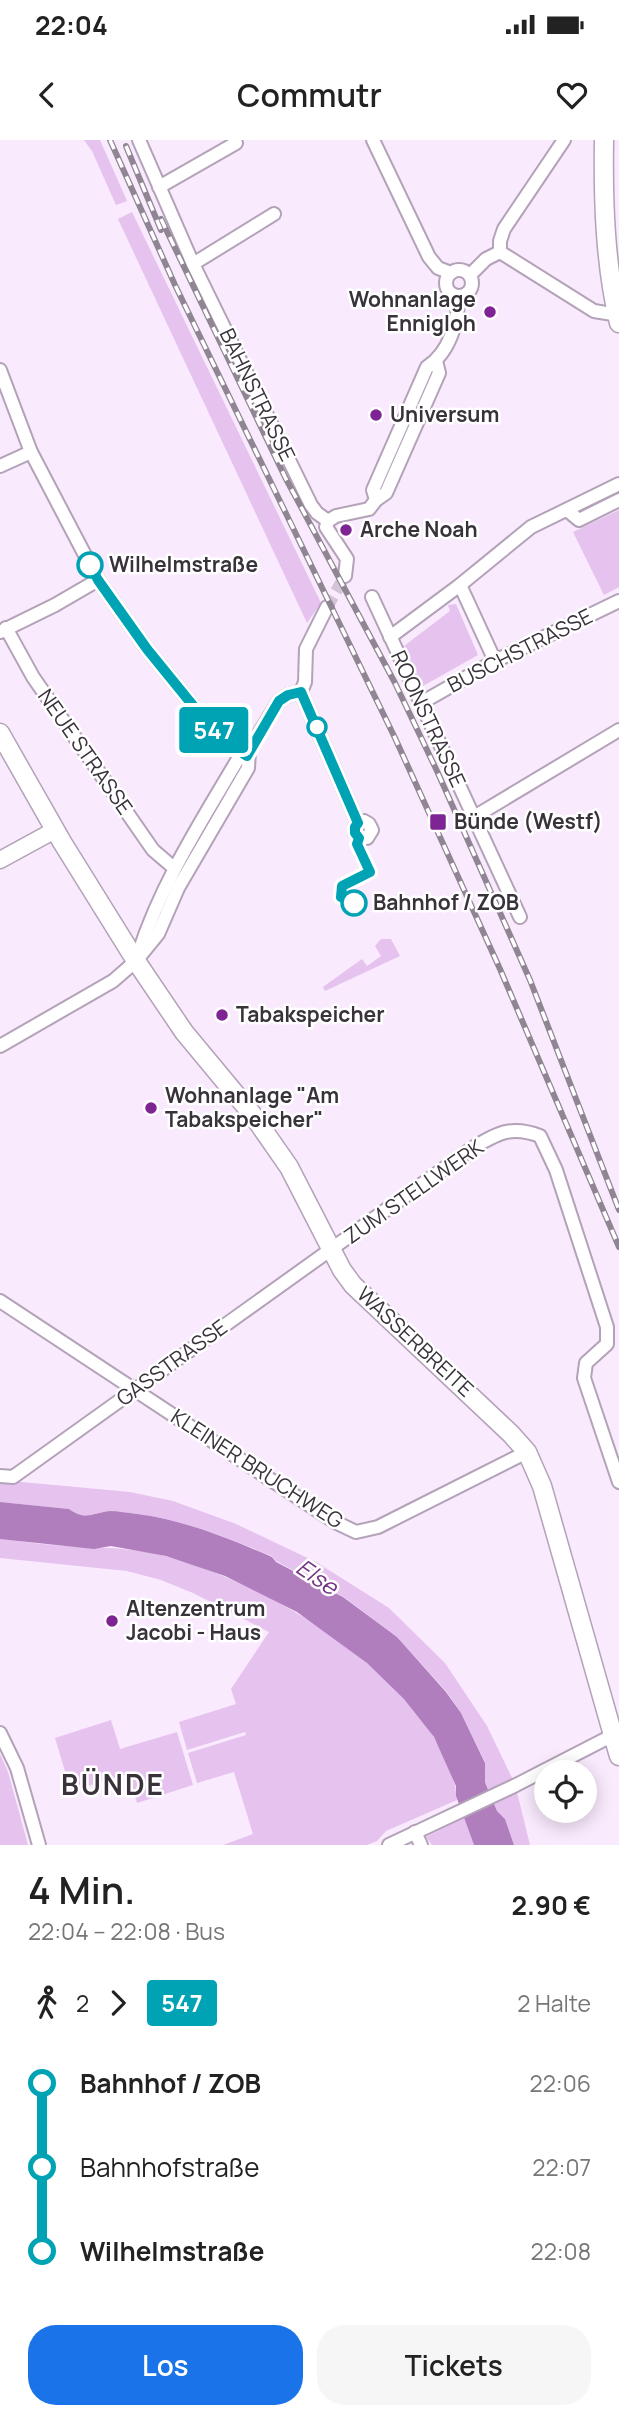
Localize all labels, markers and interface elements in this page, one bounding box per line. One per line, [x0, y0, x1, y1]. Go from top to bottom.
text: 22:04 [35, 7, 108, 43]
text: Commutr [237, 73, 382, 117]
icon: back [28, 76, 66, 114]
icon: heart [553, 76, 591, 114]
place label: Wohnanlage Ennigloh [349, 285, 476, 337]
marker: Wohnanlage Ennigloh [482, 304, 498, 320]
street label: BAHNSTRASSE [214, 323, 302, 466]
place label: Universum [390, 400, 499, 428]
marker: Universum [368, 407, 384, 423]
place label: Arche Noah [360, 515, 478, 543]
marker: Arche Noah [338, 522, 354, 538]
place label: Wilhelmstraße [109, 550, 258, 578]
marker: Wilhelmstraße [77, 552, 103, 578]
street label: BUSCHSTRASSE [442, 602, 597, 699]
street label: ROONSTRASSE [385, 646, 473, 791]
street label: NEUE STRASSE [32, 683, 139, 820]
line badge: 547 [174, 707, 254, 753]
text: 547 [193, 713, 235, 746]
unlabelled marker [307, 717, 327, 737]
place label: Bünde (Westf) [454, 807, 602, 835]
marker: Bünde (Westf) [428, 812, 448, 832]
place label: Bahnhof / ZOB [373, 888, 519, 916]
marker: Bahnhof / ZOB [341, 890, 367, 916]
place label: Tabakspeicher [236, 1000, 385, 1028]
marker: Tabakspeicher [214, 1007, 230, 1023]
place label: Wohnanlage "Am Tabakspeicher" [165, 1081, 339, 1133]
marker: Wohnanlage "Am Tabakspeicher" [143, 1100, 159, 1116]
street label: ZUM STELLWERK [338, 1132, 489, 1250]
street label: WASSERBREITE [351, 1280, 480, 1403]
street label: GASSTRASSE [110, 1313, 232, 1412]
street label: KLEINER BRUCHWEG [166, 1402, 349, 1534]
water label: Else [290, 1551, 346, 1603]
place label: Altenzentrum Jacobi - Haus [126, 1594, 265, 1646]
marker: Altenzentrum Jacobi - Haus [104, 1613, 120, 1629]
map controls [534, 1760, 597, 1823]
button: locate [534, 1760, 597, 1823]
district label: BÜNDE [61, 1765, 165, 1803]
text: 4 Min. [28, 1863, 135, 1915]
text: 2.90 € [511, 1887, 591, 1923]
text: 22:04 – 22:08 · Bus [28, 1915, 225, 1947]
icon: walk [28, 1984, 66, 2022]
icon: forward [99, 1984, 137, 2022]
text: 547 [161, 1986, 203, 2019]
text: 2 [76, 1987, 89, 2019]
text: 2 Halte [517, 1987, 591, 2019]
text: Bahnhof / ZOB [80, 2065, 261, 2101]
text: 22:06 [530, 2067, 591, 2099]
text: Bahnhofstraße [80, 2149, 259, 2185]
text: 22:07 [532, 2151, 591, 2183]
text: Wilhelmstraße [80, 2233, 265, 2269]
text: 22:08 [531, 2235, 591, 2267]
button: Los [28, 2325, 303, 2405]
button: Tickets [317, 2325, 591, 2405]

